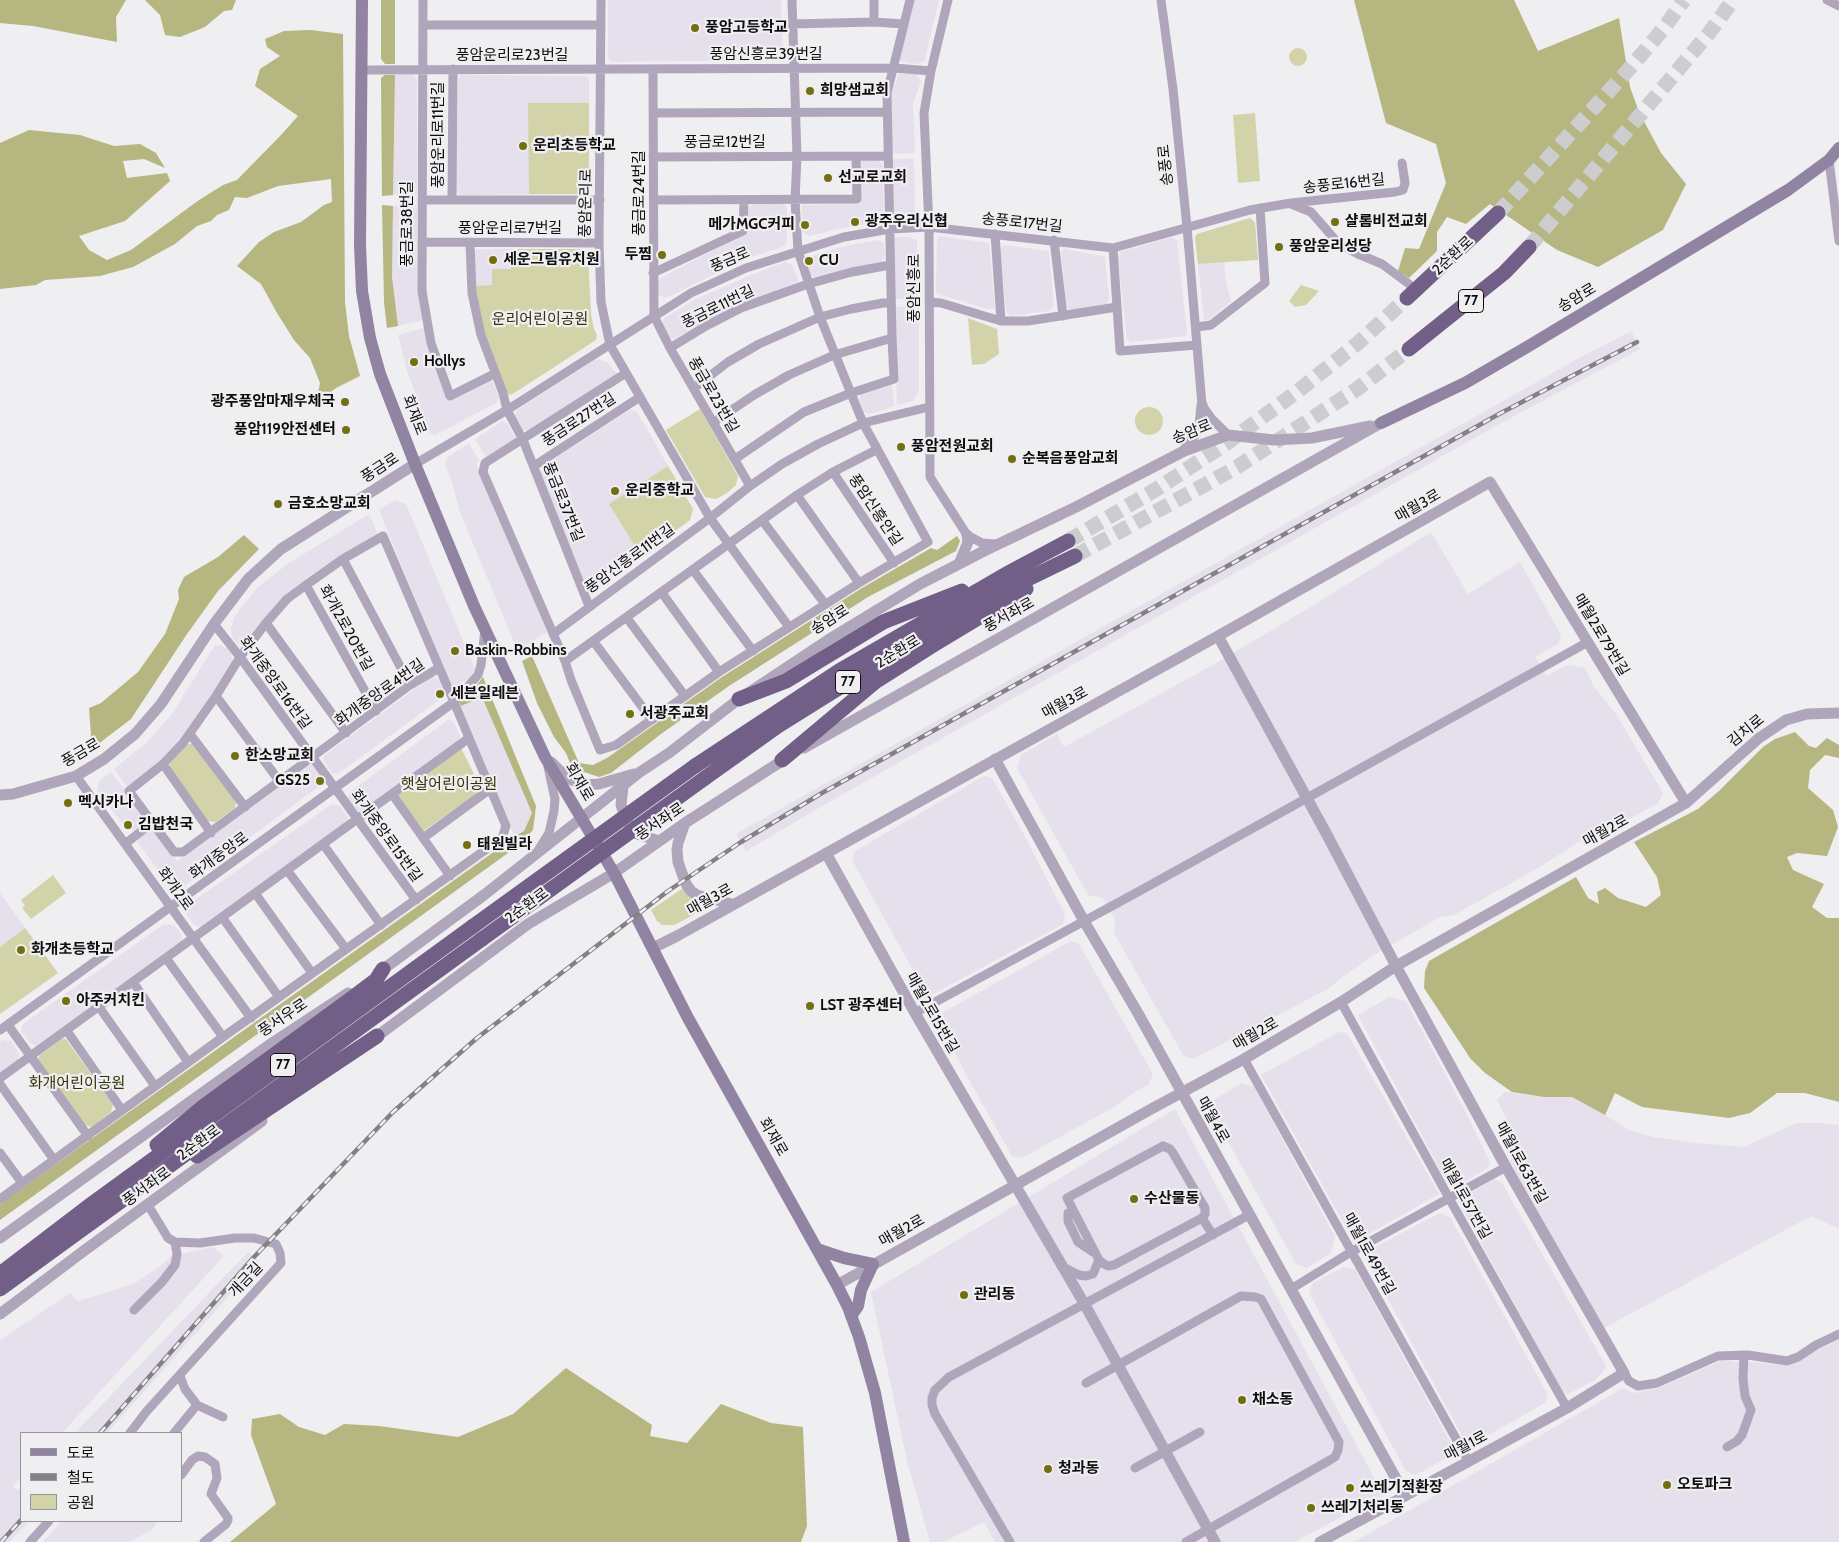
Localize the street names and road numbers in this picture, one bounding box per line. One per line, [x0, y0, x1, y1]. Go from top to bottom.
street label: 풍암신흥로39번길 [709, 46, 823, 64]
street label: 풍암운리로23번길 [456, 47, 568, 65]
street label: 풍암운리로11번길 [430, 82, 448, 188]
street label: 풍금로12번길 [684, 134, 766, 152]
street label: 송풍로 [1155, 143, 1177, 187]
street label: 풍금로24번길 [631, 150, 649, 236]
street label: 풍암운리로 [576, 168, 596, 238]
street label: 송풍로16번길 [1302, 171, 1386, 197]
street label: 풍금로38번길 [399, 181, 417, 267]
street label: 송풍로17번길 [981, 210, 1063, 236]
street label: 풍암운리로7번길 [458, 220, 562, 238]
street label: 2순환로 [1429, 233, 1477, 279]
street label: 풍금로 [707, 244, 753, 276]
street label: 풍암신흥로 [906, 254, 924, 322]
street label: 송암로 [1555, 280, 1599, 316]
street label: 풍금로11번길 [679, 282, 757, 332]
road number: 77 [1458, 290, 1484, 312]
street label: 풍금로23번길 [684, 354, 742, 436]
street label: 풍금로27번길 [539, 389, 619, 451]
street label: 회재로 [398, 392, 430, 438]
street label: 송암로 [1169, 416, 1215, 448]
street label: 풍금로 [358, 449, 402, 487]
street label: 풍금로37번길 [539, 459, 587, 545]
street label: 풍암신흥안길 [844, 471, 906, 549]
street label: 매월3로 [1392, 486, 1444, 526]
street label: 풍암신흥로11번길 [582, 520, 678, 598]
street label: 화개2로20번길 [315, 582, 377, 674]
street label: 매월2로79번길 [1569, 591, 1633, 679]
street label: 풍서좌로 [980, 594, 1038, 636]
street label: 송암로 [808, 601, 852, 639]
street label: 2순환로 [872, 632, 924, 672]
street label: 화개중앙로16번길 [235, 633, 315, 733]
street label: 화개중앙로4번길 [332, 655, 428, 731]
road number: 77 [836, 670, 860, 694]
street label: 매월3로 [1039, 683, 1091, 723]
street label: 김치로 [1724, 711, 1768, 751]
street label: 풍금로 [59, 735, 103, 771]
street label: 회재로 [561, 760, 597, 804]
street label: 화개중앙로15번길 [347, 786, 425, 886]
street label: 풍서좌로 [632, 799, 688, 845]
street label: 매월2로 [1580, 811, 1632, 851]
street label: 화개중앙로 [186, 828, 252, 884]
street label: 화개2로 [153, 864, 197, 914]
street label: 매월3로 [684, 880, 736, 920]
street label: 2순환로 [502, 884, 552, 928]
street label: 매월2로15번길 [902, 970, 962, 1056]
street label: 풍서우로 [255, 995, 311, 1041]
street label: 매월2로 [1230, 1014, 1282, 1054]
road number: 77 [270, 1054, 296, 1076]
street label: 매월4로 [1193, 1094, 1233, 1146]
street label: 회재로 [755, 1115, 791, 1159]
street label: 매월1로63번길 [1491, 1119, 1551, 1207]
street label: 2순환로 [174, 1121, 224, 1165]
street label: 매월1로57번길 [1435, 1155, 1495, 1243]
street label: 풍서좌로 [119, 1163, 175, 1211]
street label: 매월1로49번길 [1339, 1210, 1399, 1298]
street label: 매월2로 [876, 1211, 928, 1251]
street label: 개금길 [225, 1259, 267, 1301]
street label: 매월1로 [1441, 1427, 1491, 1465]

